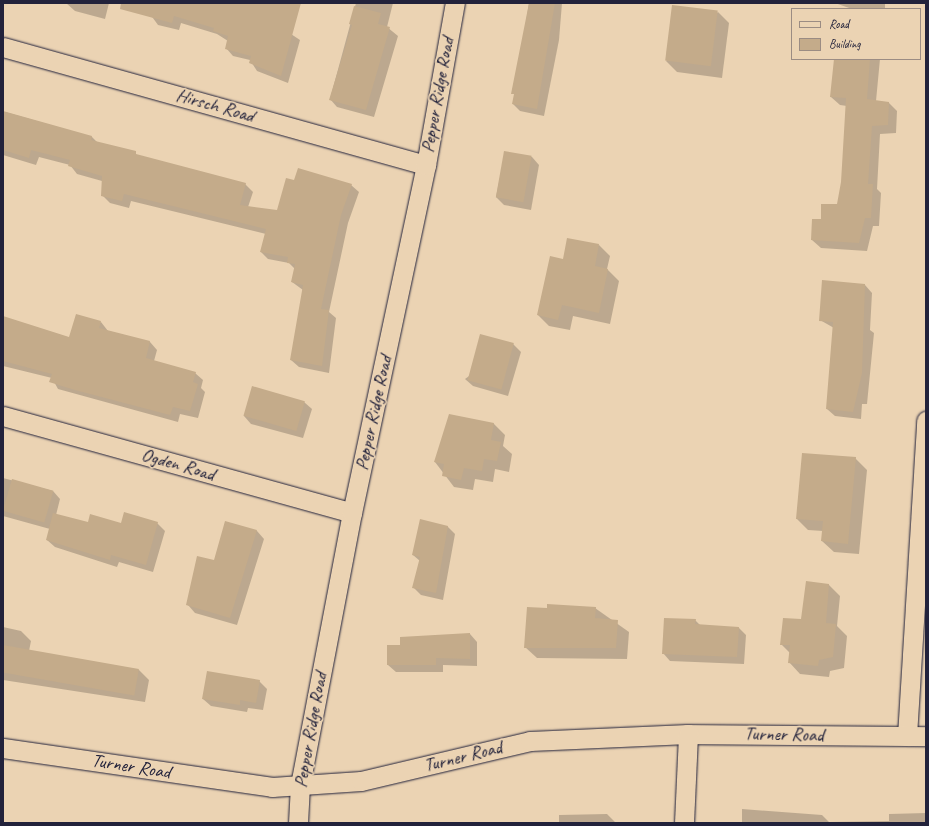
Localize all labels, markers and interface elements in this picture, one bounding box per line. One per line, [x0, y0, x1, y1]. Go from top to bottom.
legend [791, 8, 921, 60]
text: Road [829, 16, 849, 32]
street label: Pepper Ridge Road [417, 35, 459, 155]
text: Building [829, 36, 861, 52]
street label: Hirsch Road [173, 84, 257, 128]
street label: Pepper Ridge Road [351, 353, 397, 473]
street label: Ogden Road [139, 444, 217, 486]
street label: Pepper Ridge Road [290, 670, 332, 790]
street label: Turner Road [744, 723, 824, 747]
street label: Turner Road [422, 736, 504, 778]
street label: Turner Road [90, 750, 172, 784]

